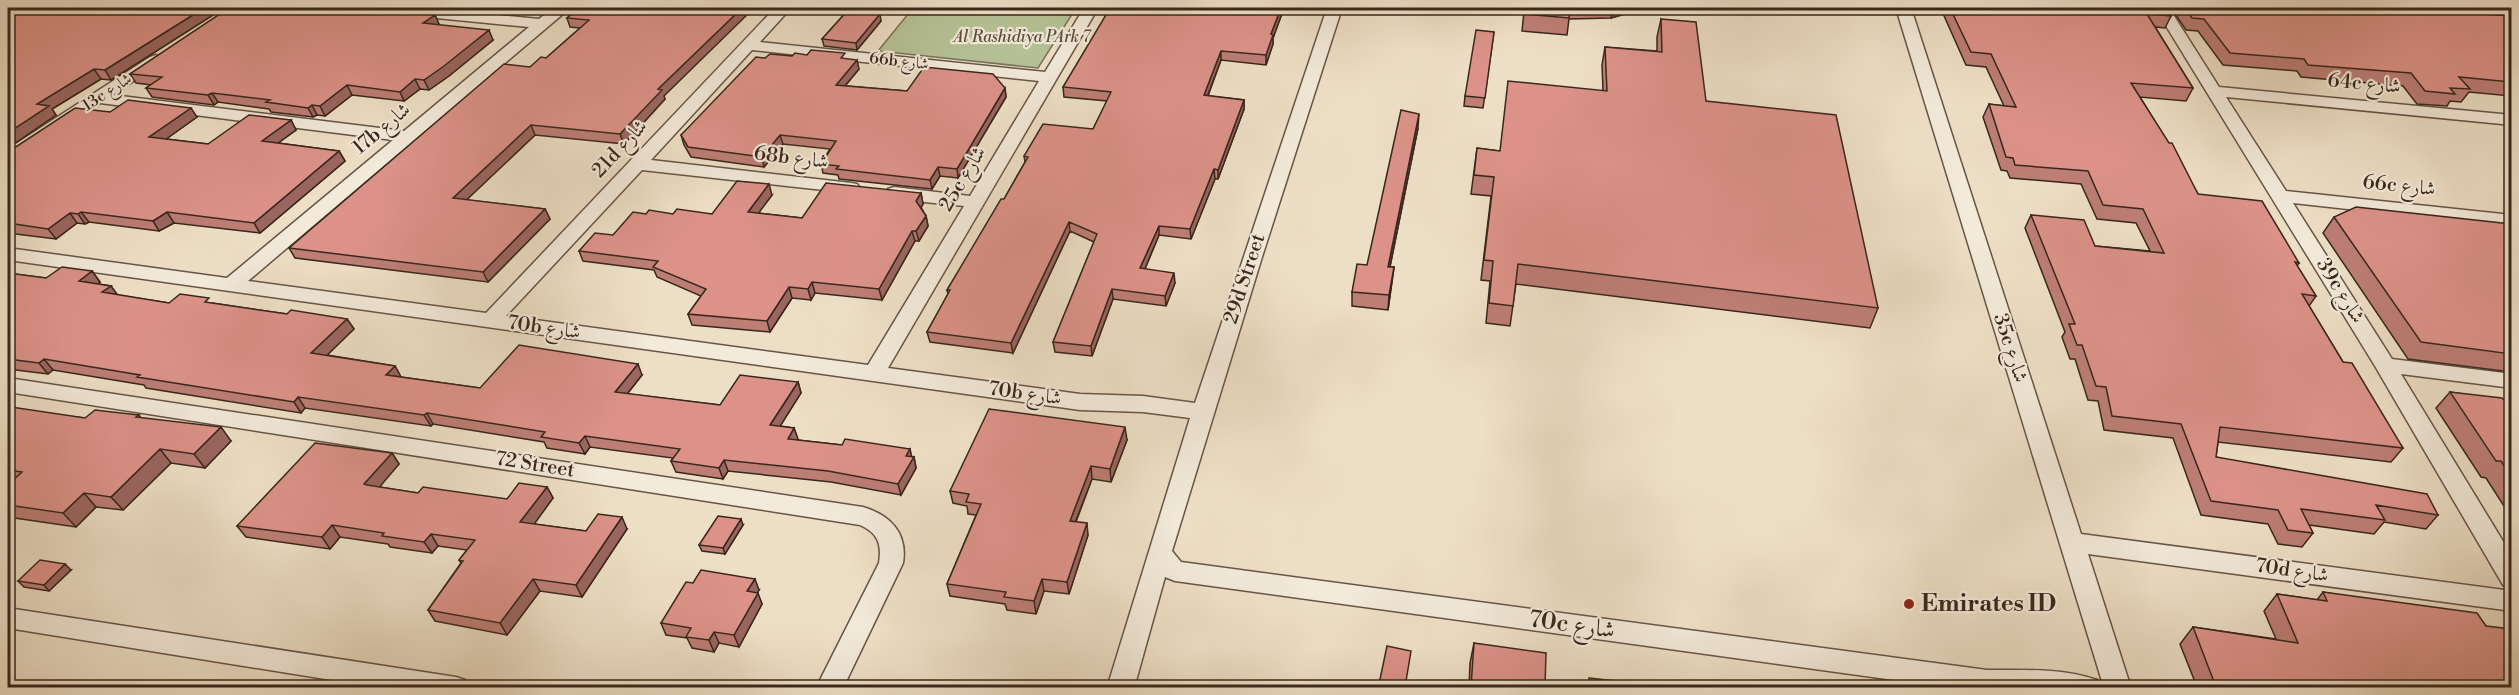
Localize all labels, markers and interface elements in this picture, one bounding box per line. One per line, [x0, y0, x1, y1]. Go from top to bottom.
park label: Al Rashidiya PArk 7 [952, 27, 1092, 47]
street label: 66b شارع [868, 48, 930, 77]
street label: 64c شارع [2326, 68, 2402, 104]
street label: 13c شارع [79, 69, 137, 118]
street label: 17b شارع [348, 98, 419, 163]
street label: 21d شارع [587, 115, 656, 186]
street label: 68b شارع [752, 141, 830, 179]
street label: 25c شارع [934, 142, 996, 218]
street label: 66c شارع [2361, 170, 2437, 206]
street label: 29d Street [1219, 231, 1271, 327]
street label: 39c شارع [2307, 254, 2370, 330]
street label: 35c شارع [1983, 310, 2033, 387]
street label: 70b شارع [505, 311, 582, 349]
street label: 70b شارع [986, 377, 1063, 415]
street label: 72 Street [494, 446, 576, 484]
street label: 70d شارع [2254, 554, 2330, 592]
place label: Emirates ID [1921, 589, 2056, 619]
marker: Emirates ID [1902, 597, 1916, 611]
street label: 70c شارع [1527, 604, 1617, 650]

